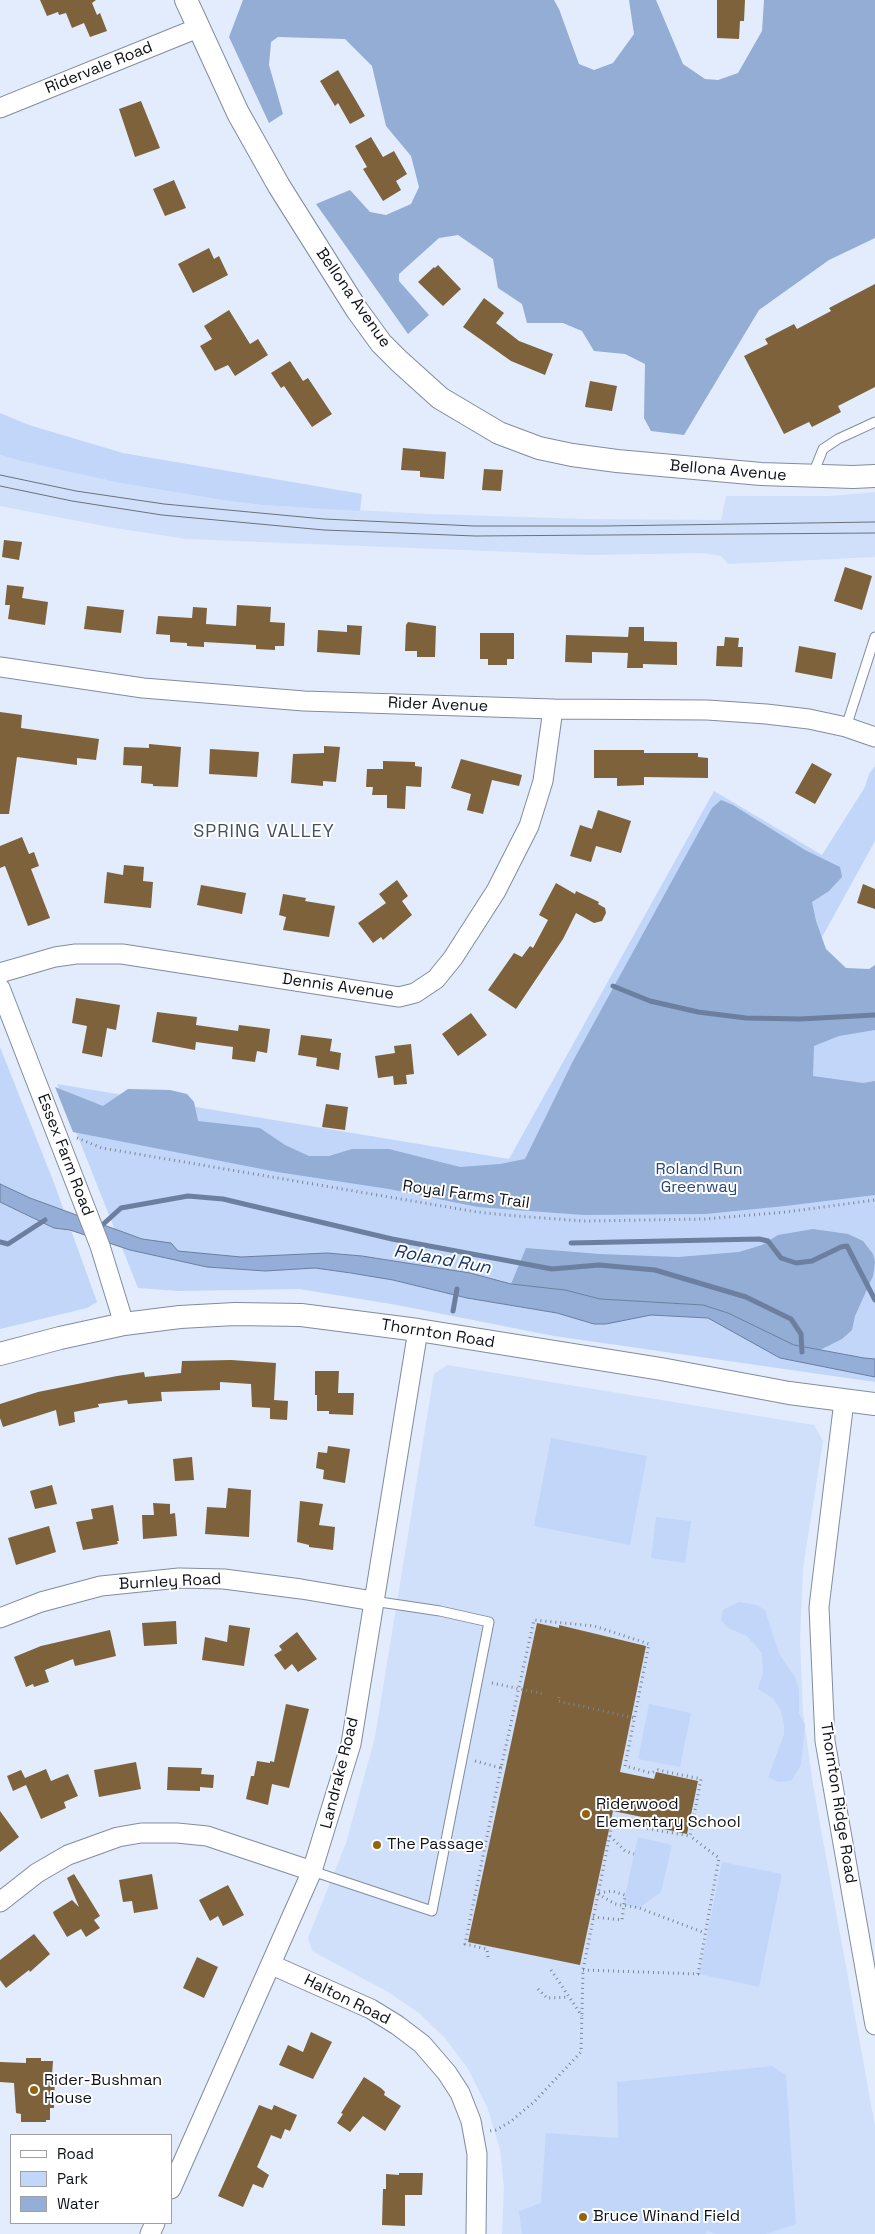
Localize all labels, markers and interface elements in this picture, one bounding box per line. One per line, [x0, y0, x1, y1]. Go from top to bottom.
street label: Ridervale Road [42, 38, 156, 98]
street label: Bellona Avenue [311, 244, 395, 352]
street label: Bellona Avenue [669, 456, 787, 486]
street label: Rider Avenue [387, 694, 489, 716]
district label: SPRING VALLEY [192, 821, 336, 843]
street label: Dennis Avenue [281, 970, 395, 1004]
street label: Essex Farm Road [33, 1091, 97, 1219]
park label: Roland Run Greenway [655, 1160, 743, 1198]
street label: Royal Farms Trail [401, 1177, 531, 1213]
water label: Roland Run [392, 1241, 492, 1279]
street label: Thornton Road [380, 1316, 496, 1352]
street label: Burnley Road [118, 1570, 222, 1594]
street label: Landrake Road [317, 1715, 363, 1831]
street label: Thornton Ridge Road [816, 1721, 860, 1885]
place label: Riderwood Elementary School [596, 1795, 741, 1833]
marker: Riderwood Elementary School [580, 1808, 592, 1820]
place label: The Passage [387, 1835, 484, 1855]
marker: The Passage [371, 1839, 383, 1851]
street label: Halton Road [301, 1971, 393, 2029]
place label: Rider-Bushman House [44, 2071, 162, 2109]
marker: Rider-Bushman House [28, 2084, 40, 2096]
legend [10, 2134, 172, 2224]
text: Road [57, 2144, 94, 2163]
text: Park [57, 2169, 88, 2188]
text: Water [57, 2194, 99, 2213]
place label: Bruce Winand Field [593, 2207, 740, 2227]
marker: Bruce Winand Field [577, 2211, 589, 2223]

